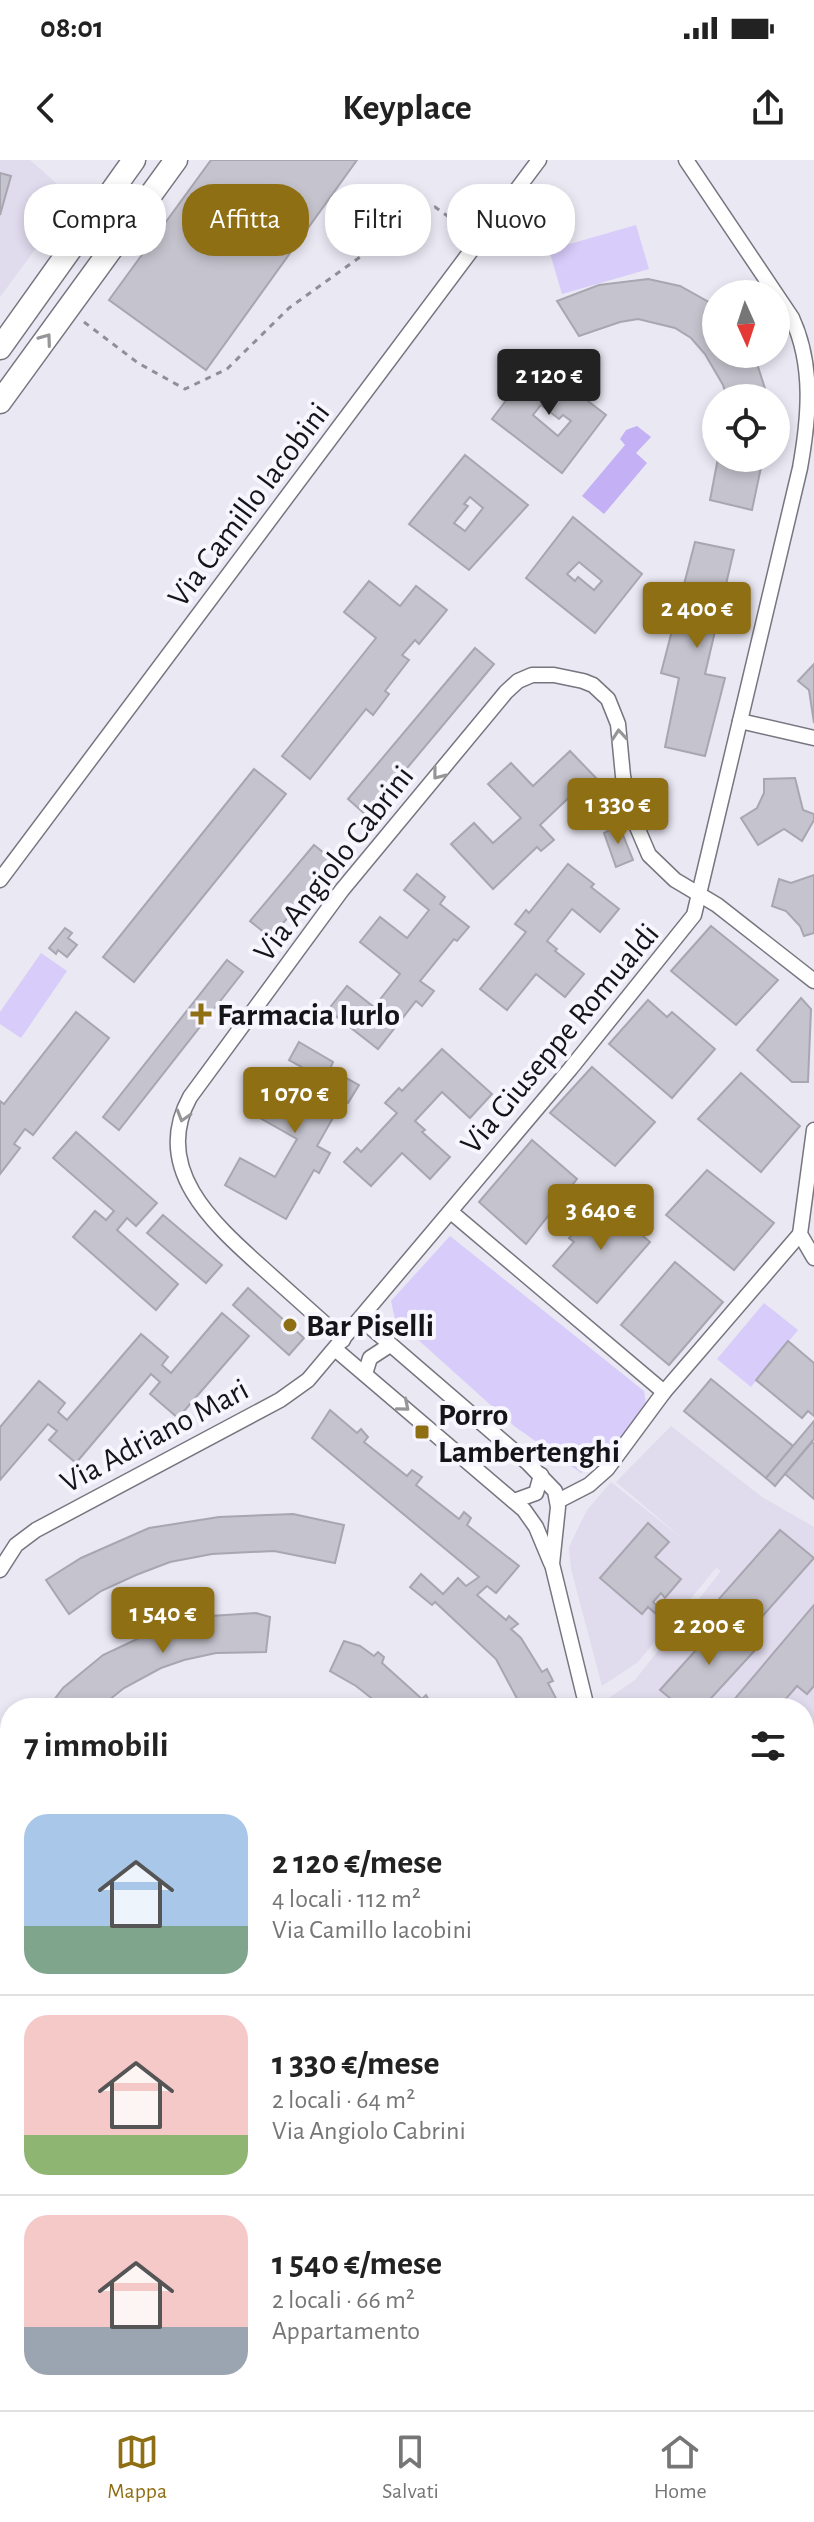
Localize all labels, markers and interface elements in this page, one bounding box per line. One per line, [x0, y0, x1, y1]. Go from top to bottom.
text: 08:01 [40, 13, 104, 43]
icon: back [24, 86, 68, 130]
icon: share [746, 86, 790, 130]
text: Keyplace [342, 90, 472, 126]
chip: Compra [24, 184, 166, 256]
chip: Affitta [182, 184, 309, 256]
chip: Filtri [325, 184, 431, 256]
chip: Nuovo [447, 184, 575, 256]
north arrow [702, 280, 790, 368]
map controls [702, 280, 790, 472]
one-way arrow [36, 333, 51, 348]
pin: 2 120 € [475, 349, 623, 417]
text: 2 120 € [515, 362, 583, 388]
button: locate [702, 384, 790, 472]
street label: Via Camillo Iacobini [162, 397, 336, 613]
pin: 2 400 € [623, 582, 771, 650]
text: 2 400 € [661, 595, 733, 621]
one-way arrow [610, 728, 627, 741]
street label: Via Angiolo Cabrini [248, 760, 420, 967]
one-way arrow [433, 765, 448, 779]
pin: 1 330 € [544, 778, 692, 846]
text: 1 330 € [585, 791, 651, 817]
street label: Via Giuseppe Romualdi [455, 918, 665, 1160]
place label: Farmacia Iurlo [217, 999, 400, 1031]
marker: Farmacia Iurlo [192, 1005, 210, 1023]
pin: 1 070 € [221, 1067, 369, 1135]
text: 1 070 € [261, 1080, 329, 1106]
one-way arrow [176, 1109, 192, 1123]
pin: 3 640 € [527, 1184, 675, 1252]
text: 3 640 € [566, 1197, 636, 1223]
place label: Bar Piselli [306, 1310, 434, 1342]
marker: Bar Piselli [281, 1316, 299, 1334]
street label: Via Adriano Mari [55, 1373, 254, 1499]
one-way arrow [394, 1397, 409, 1411]
place label: Porro Lambertenghi [438, 1399, 620, 1468]
marker: Porro Lambertenghi [413, 1423, 431, 1441]
pin: 1 540 € [89, 1587, 237, 1655]
pin: 2 200 € [635, 1599, 783, 1667]
text: 1 540 € [129, 1600, 197, 1626]
text: 2 200 € [673, 1612, 745, 1638]
icon: filters [746, 1724, 790, 1768]
text: 7 immobili [24, 1729, 169, 1763]
icon: home [88, 1846, 184, 1942]
text: 2 120 €/mese [272, 1846, 442, 1880]
text: 4 locali · 112 m² [272, 1886, 421, 1912]
text: Via Camillo Iacobini [272, 1917, 472, 1943]
icon: home [88, 2047, 184, 2143]
text: 1 330 €/mese [272, 2047, 440, 2081]
text: 2 locali · 64 m² [272, 2087, 415, 2113]
text: Via Angiolo Cabrini [272, 2118, 466, 2144]
icon: home [88, 2247, 184, 2343]
text: 1 540 €/mese [272, 2247, 442, 2281]
text: 2 locali · 66 m² [272, 2287, 415, 2313]
text: Appartamento [272, 2318, 420, 2344]
tab: Mappa [107, 2430, 167, 2504]
tab: Salvati [382, 2430, 439, 2504]
tab: Home [654, 2430, 707, 2504]

